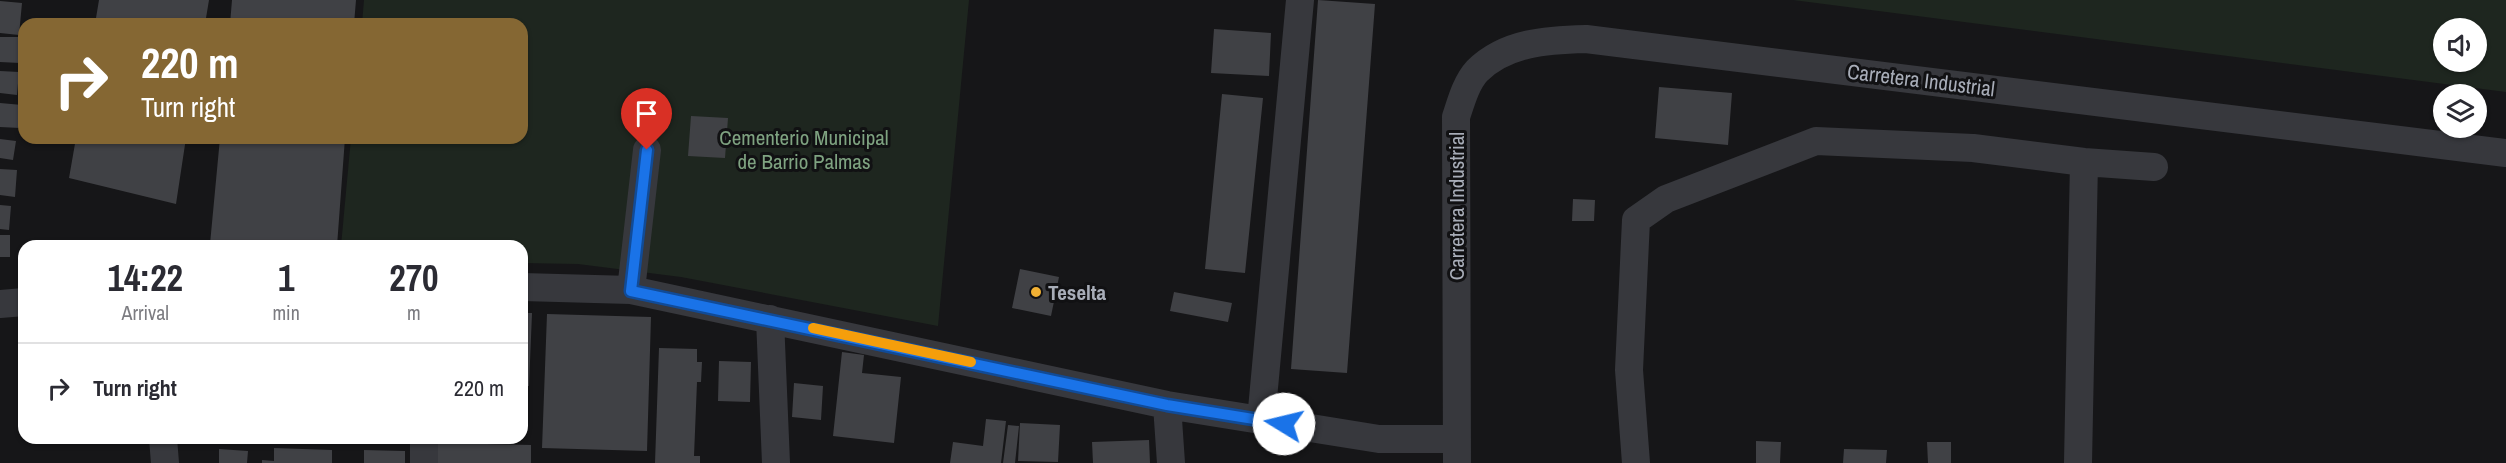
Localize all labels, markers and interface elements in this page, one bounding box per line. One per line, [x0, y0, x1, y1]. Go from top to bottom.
map controls [2433, 18, 2487, 138]
button: sound [2433, 18, 2487, 72]
text: 220 m [141, 35, 239, 91]
icon: right [42, 42, 120, 120]
street label: Carretera Industrial [1846, 57, 1996, 103]
button: layers [2433, 84, 2487, 138]
pin [621, 88, 672, 150]
text: Turn right [141, 89, 235, 125]
icon: arrive [630, 97, 663, 130]
park label: Cementerio Municipal de Barrio Palmas [719, 123, 889, 176]
street label: Carretera Industrial [1442, 132, 1471, 280]
text: 14:22 [107, 254, 183, 302]
text: 1 [278, 254, 294, 302]
text: 270 [389, 254, 439, 302]
place label: Teselta [1048, 278, 1107, 307]
marker: Teselta [1029, 285, 1043, 299]
text: Arrival [122, 299, 169, 326]
text: min [272, 299, 300, 326]
text: m [407, 299, 421, 326]
icon: right [42, 372, 75, 405]
text: Turn right [93, 373, 177, 403]
text: 220 m [454, 373, 504, 403]
position arrow [1252, 392, 1316, 456]

